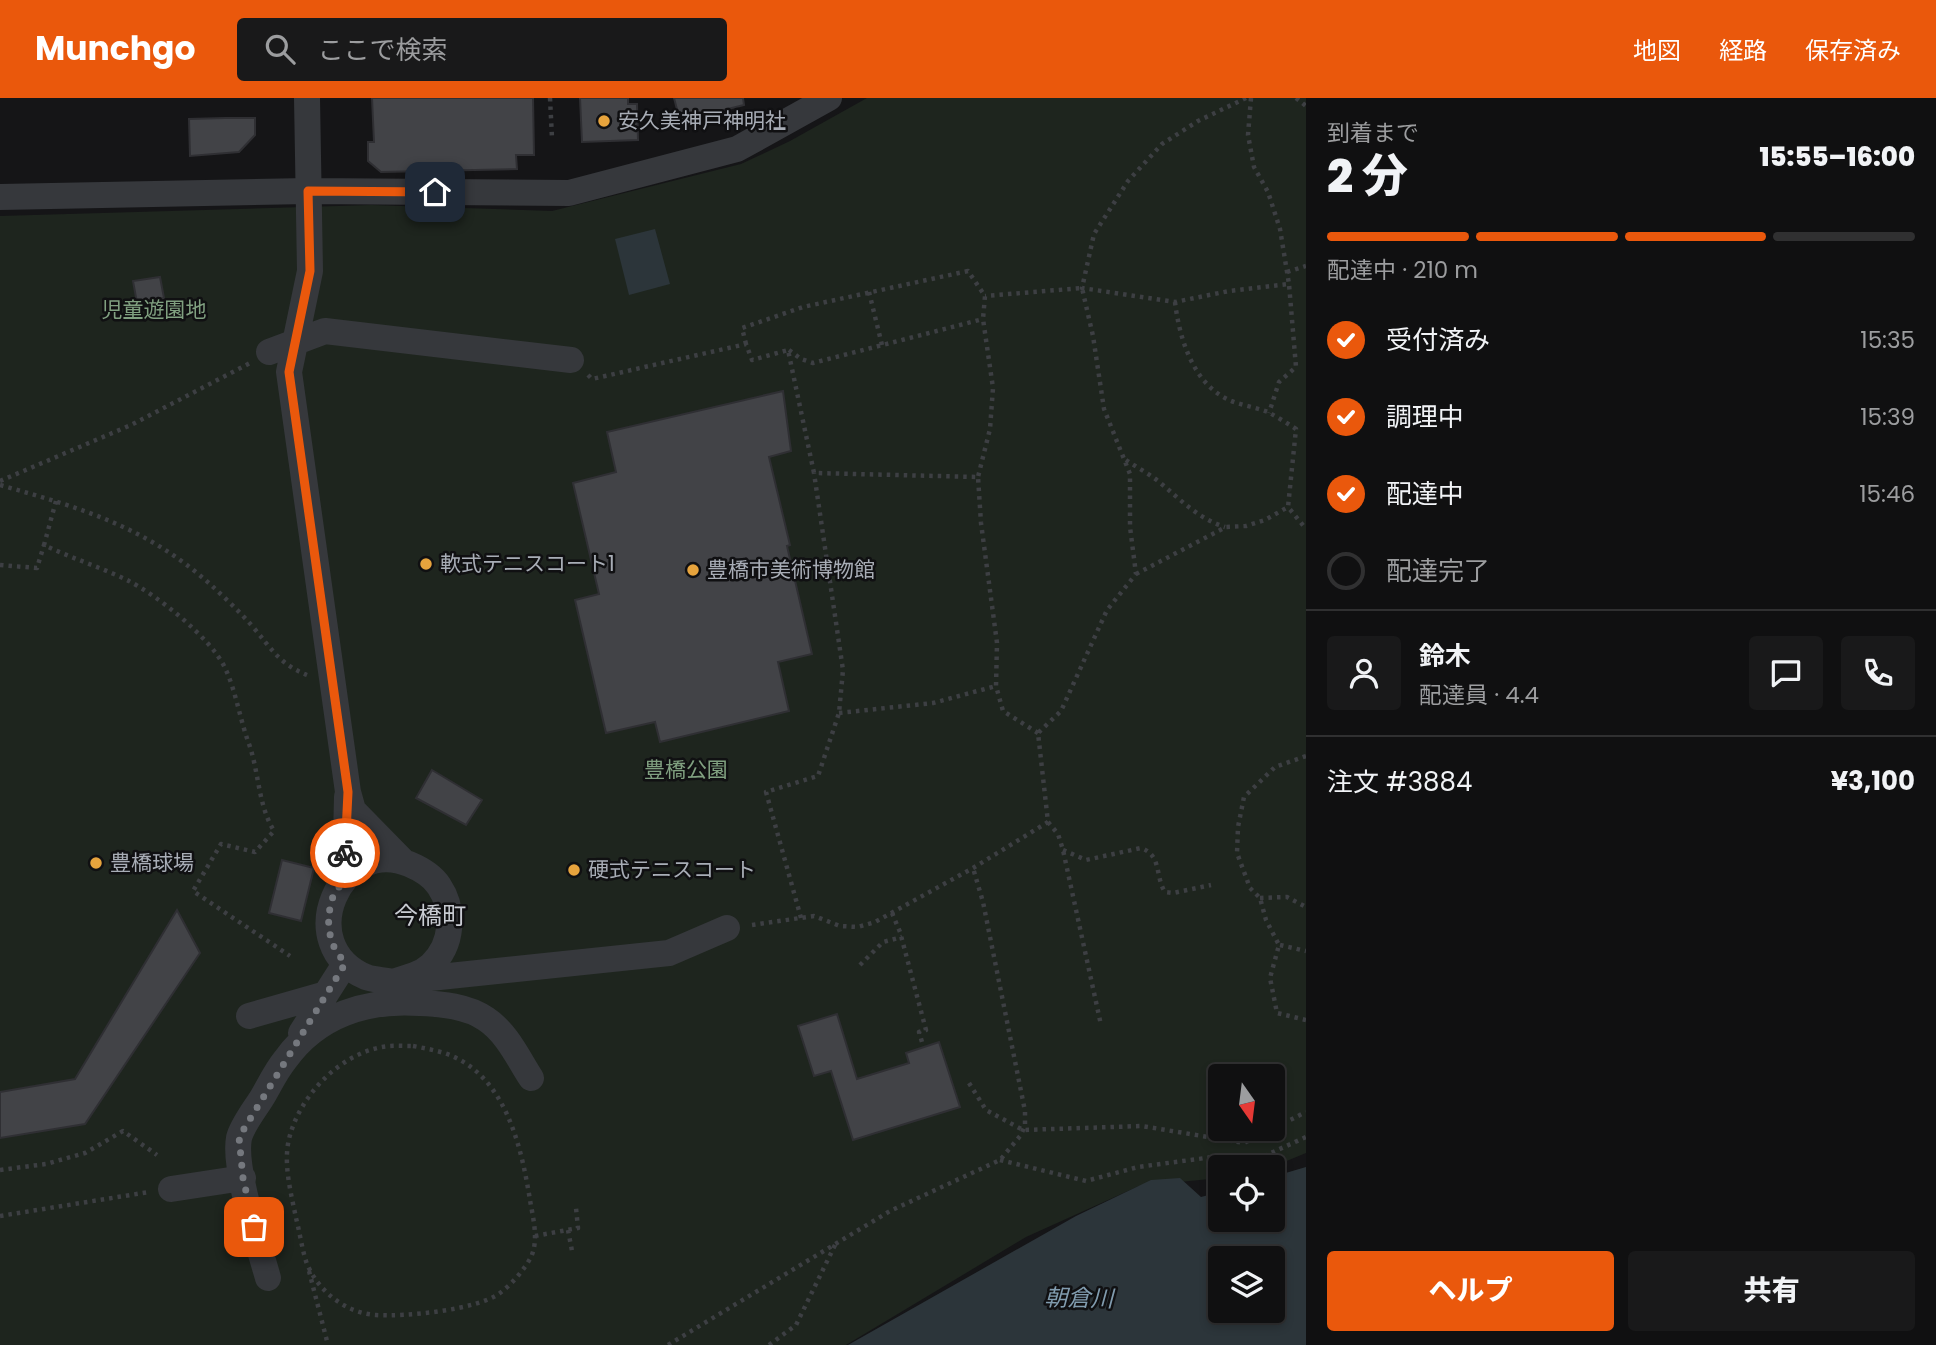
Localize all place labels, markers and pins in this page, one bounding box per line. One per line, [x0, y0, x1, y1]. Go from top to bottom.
place label: 安久美神戸神明社 [618, 106, 786, 135]
marker: 安久美神戸神明社 [596, 113, 612, 129]
pin [405, 162, 465, 222]
place label: 軟式テニスコート1 [440, 549, 615, 578]
place label: 豊橋市美術博物館 [707, 555, 875, 584]
marker: 軟式テニスコート1 [418, 556, 434, 572]
marker: 豊橋市美術博物館 [685, 562, 701, 578]
place label: 豊橋球場 [110, 848, 194, 877]
marker: 豊橋球場 [88, 855, 104, 871]
place label: 硬式テニスコート [588, 855, 756, 884]
marker: 硬式テニスコート [566, 862, 582, 878]
pin [224, 1197, 284, 1257]

